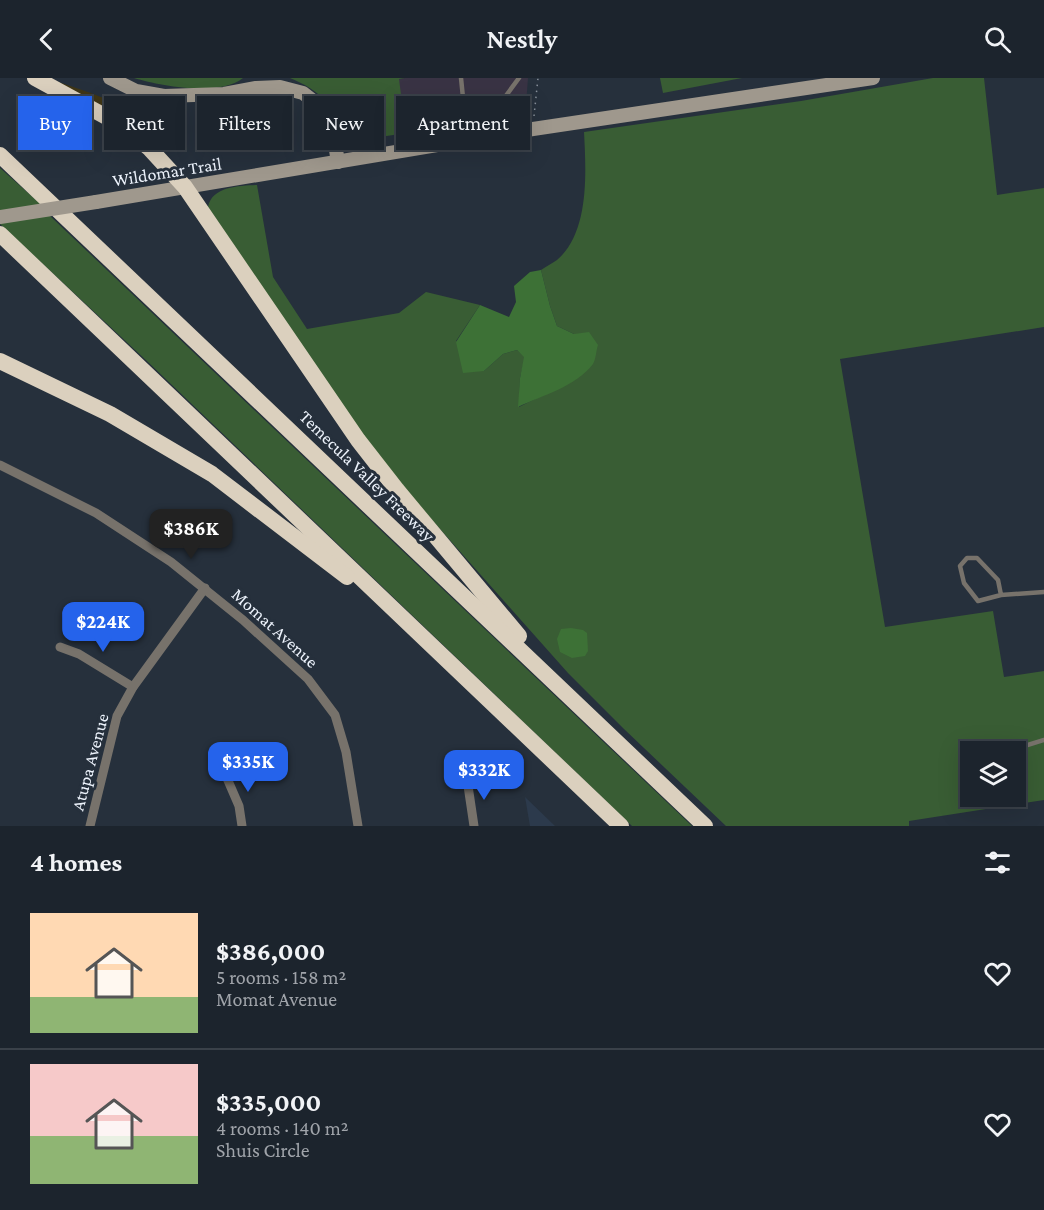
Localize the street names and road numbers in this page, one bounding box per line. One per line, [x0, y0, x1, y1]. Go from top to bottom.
street label: Wildomar Trail [111, 153, 223, 191]
street label: Temecula Valley Freeway [295, 406, 439, 546]
street label: Momat Avenue [228, 584, 322, 672]
street label: Atupa Avenue [67, 711, 113, 813]

